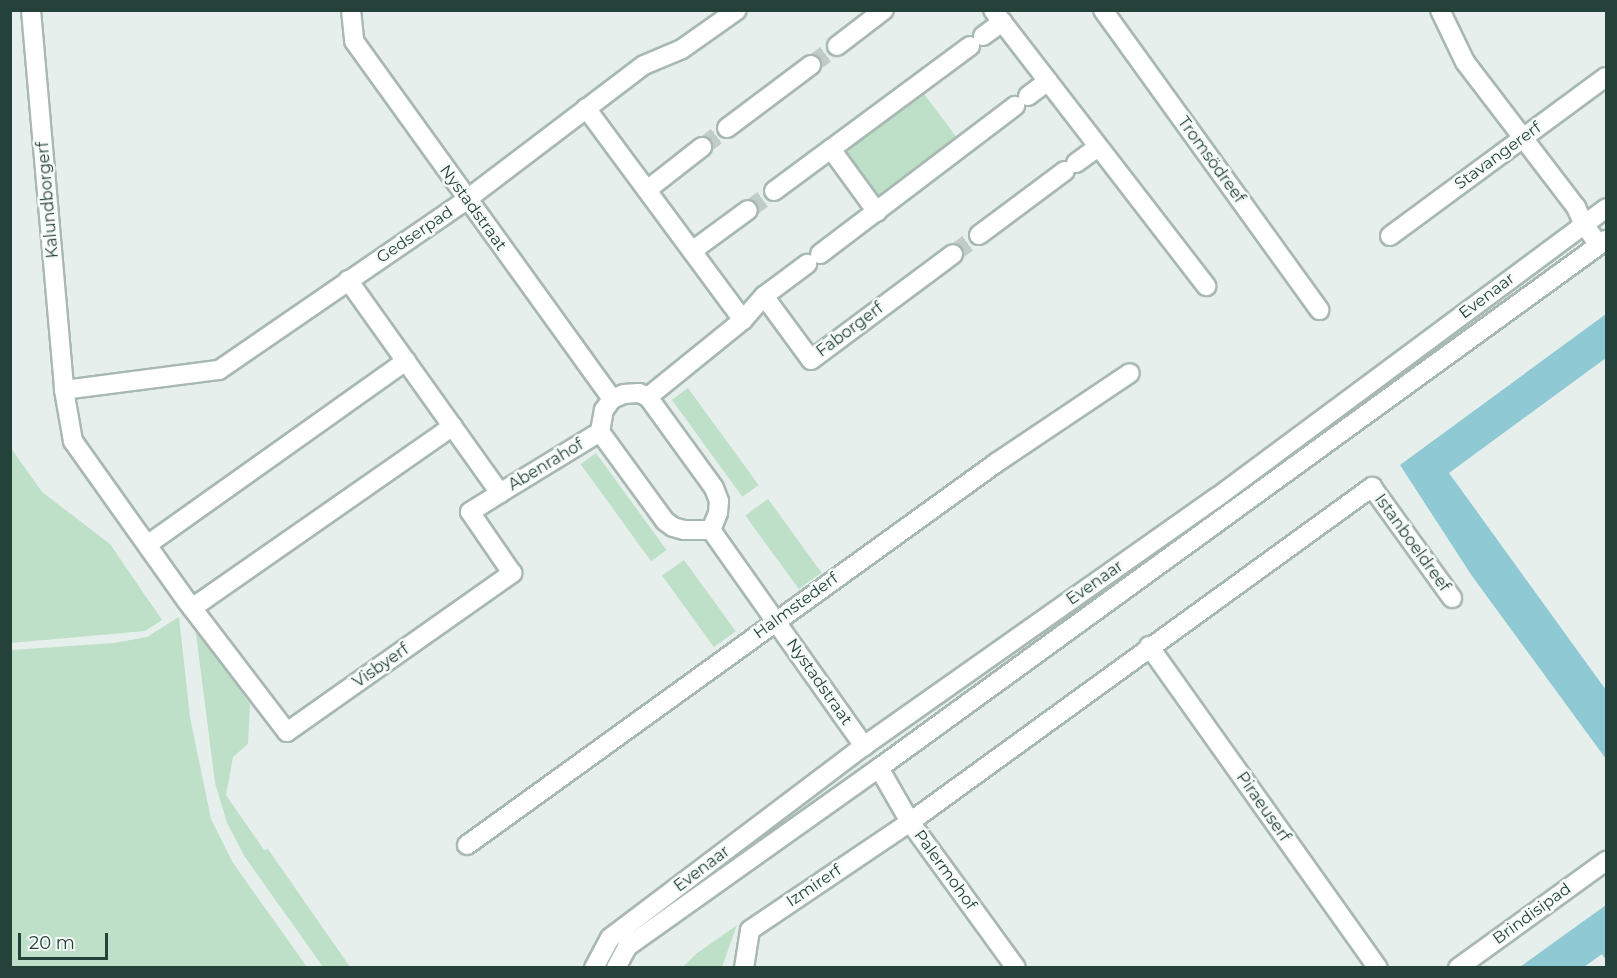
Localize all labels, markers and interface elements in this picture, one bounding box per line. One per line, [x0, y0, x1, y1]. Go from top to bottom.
street label: Tromsödreef [1173, 113, 1249, 207]
street label: Stavangererf [1451, 118, 1545, 194]
street label: Kalundborgerf [33, 141, 63, 259]
street label: Nystadstraat [435, 161, 511, 255]
street label: Gedserpad [373, 203, 457, 267]
street label: Evenaar [1455, 269, 1519, 323]
street label: Faborgerf [813, 299, 887, 361]
street label: Abenrahof [505, 435, 587, 495]
street label: Istanboeldreef [1370, 491, 1454, 595]
street label: Evenaar [1063, 557, 1127, 609]
street label: Halmstederf [750, 569, 842, 643]
street label: Nystadstraat [782, 635, 856, 729]
street label: Visbyerf [349, 640, 413, 692]
street label: Piraeuserf [1232, 768, 1294, 846]
street label: Palermohof [910, 826, 980, 914]
street label: Evenaar [670, 842, 734, 896]
street label: Izmirerf [783, 861, 845, 911]
street label: Brindisipad [1489, 879, 1575, 949]
scale bar [21, 921, 111, 959]
text: 20 m [29, 932, 75, 954]

